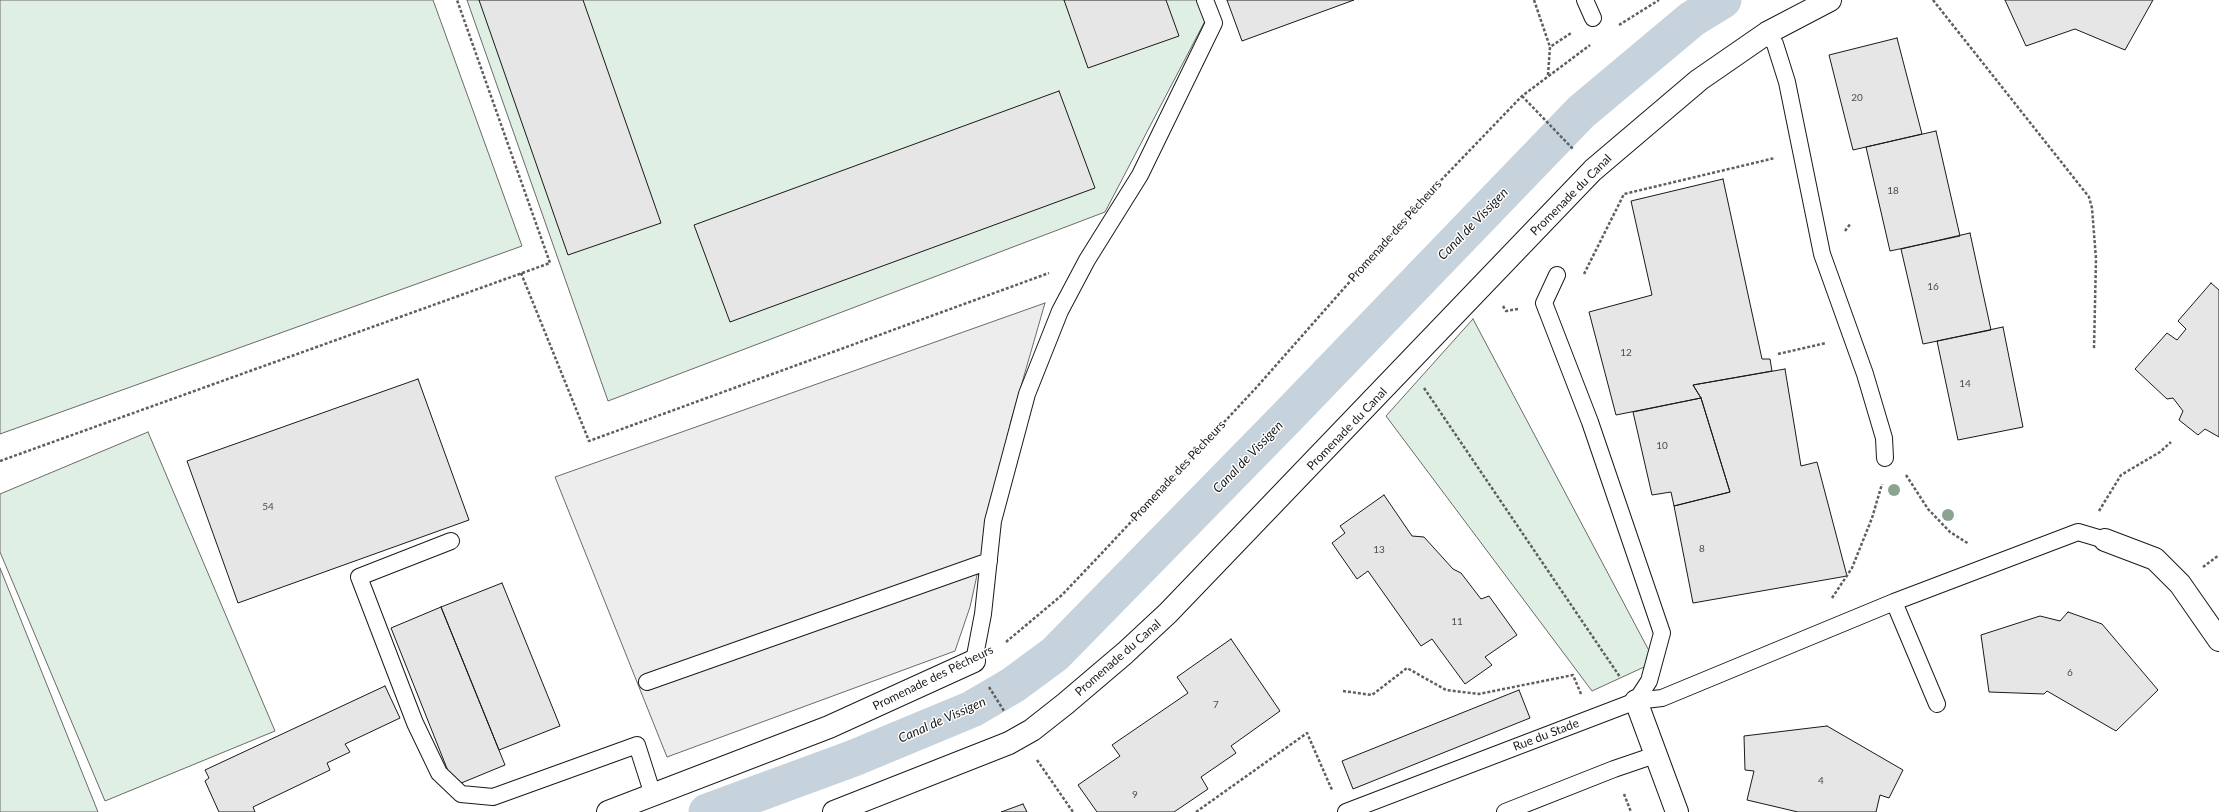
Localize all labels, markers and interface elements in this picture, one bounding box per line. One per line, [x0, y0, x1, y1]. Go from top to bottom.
house number: 20 [1851, 92, 1863, 104]
street label: Promenade du Canal [1527, 151, 1615, 239]
street label: Promenade des Pêcheurs [1345, 177, 1445, 285]
water label: Canal de Vissigen [1435, 185, 1511, 263]
house number: 18 [1887, 185, 1899, 197]
house number: 16 [1927, 281, 1939, 293]
house number: 12 [1620, 347, 1632, 359]
house number: 14 [1959, 378, 1971, 390]
street label: Promenade du Canal [1304, 385, 1390, 473]
street label: Promenade des Pêcheurs [1128, 418, 1228, 524]
water label: Canal de Vissigen [1210, 418, 1286, 496]
house number: 10 [1656, 440, 1668, 452]
house number: 54 [262, 501, 274, 513]
house number: 8 [1699, 543, 1705, 555]
house number: 13 [1373, 544, 1385, 556]
house number: 11 [1451, 616, 1463, 628]
street label: Promenade du Canal [1072, 617, 1164, 699]
street label: Promenade des Pêcheurs [870, 642, 996, 714]
house number: 6 [2067, 667, 2073, 679]
water label: Canal de Vissigen [896, 694, 988, 746]
house number: 7 [1213, 699, 1219, 711]
street label: Rue du Stade [1511, 716, 1581, 754]
house number: 4 [1818, 775, 1824, 787]
house number: 9 [1132, 789, 1138, 801]

